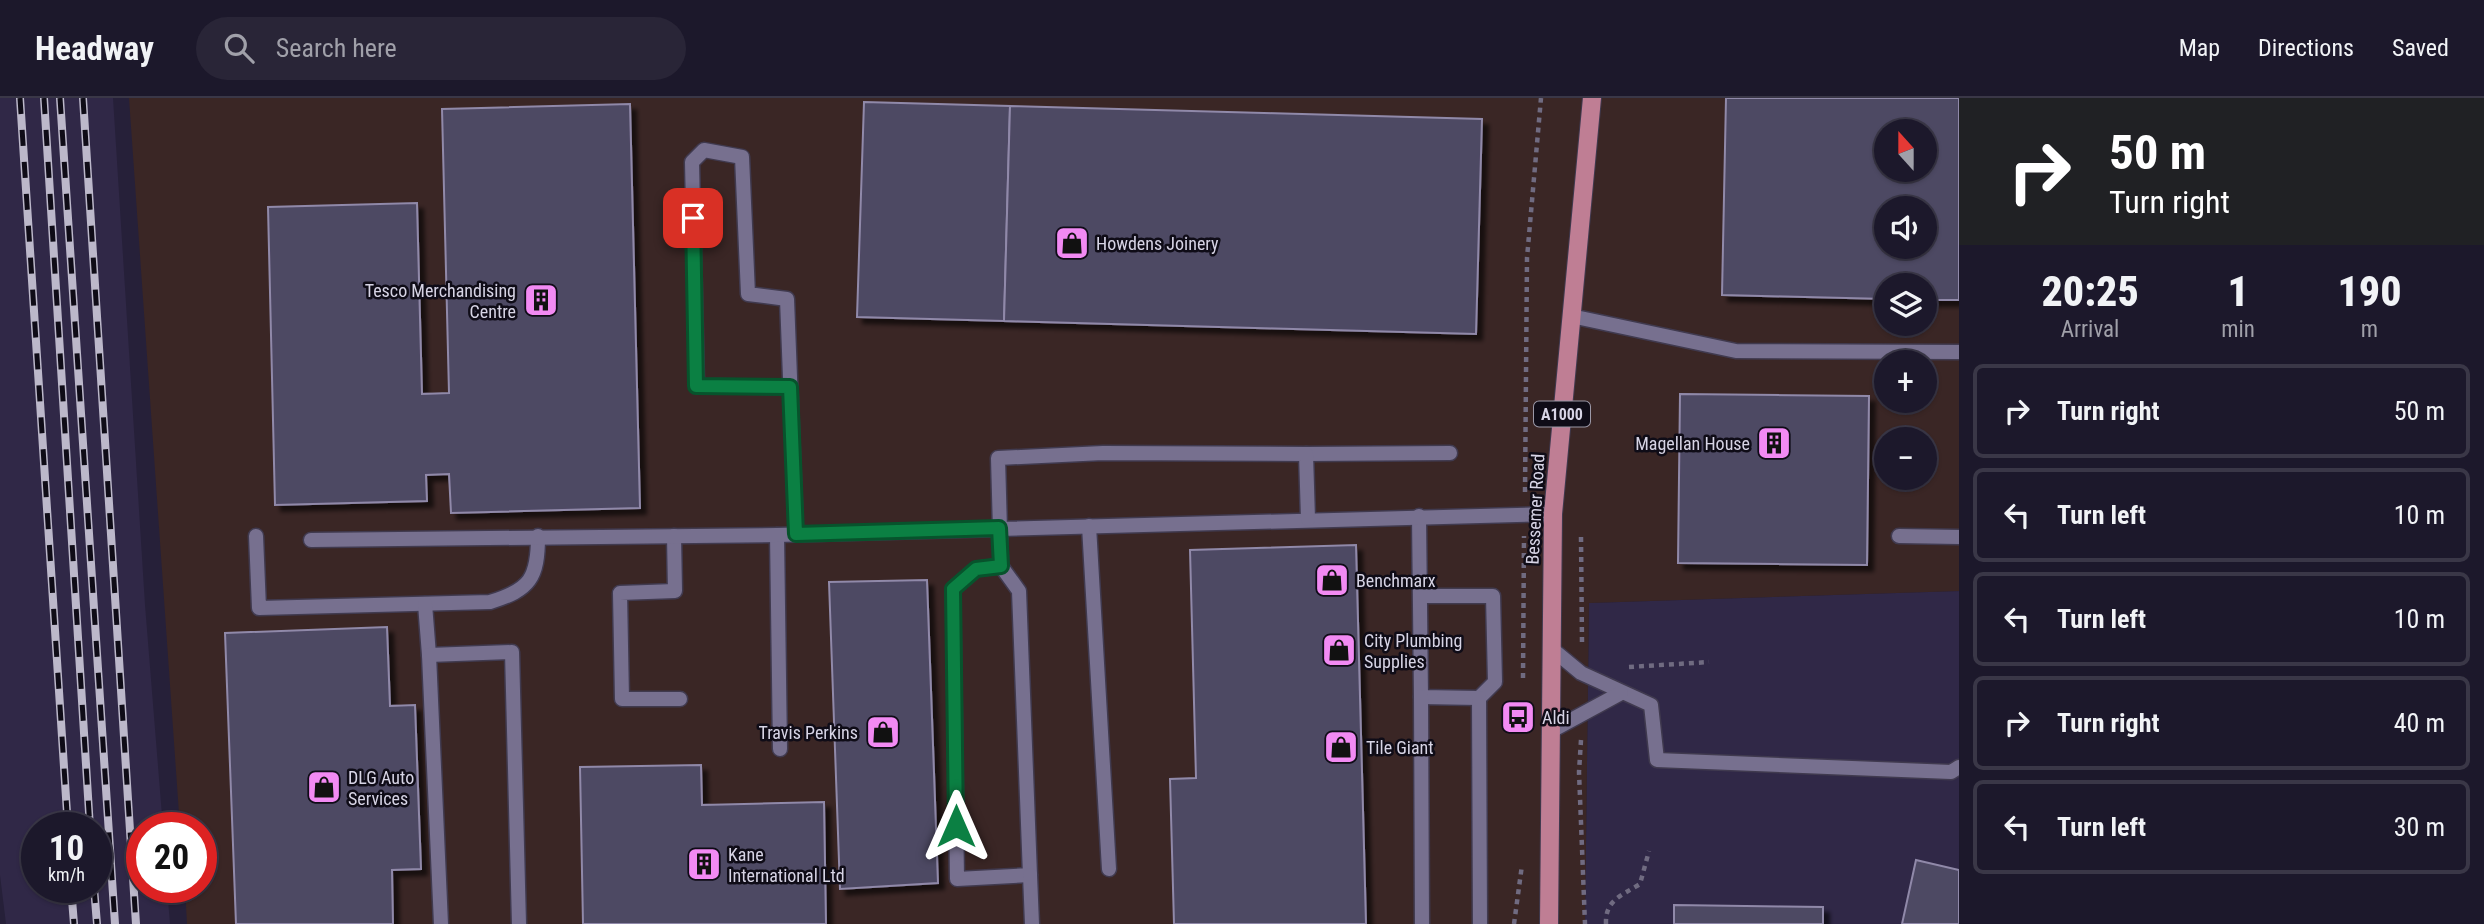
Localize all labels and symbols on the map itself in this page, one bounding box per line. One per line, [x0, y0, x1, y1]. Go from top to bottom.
north arrow [1874, 119, 1937, 182]
pin [663, 188, 723, 248]
shop icon: Howdens Joinery [1053, 224, 1091, 262]
place label: Howdens Joinery [1096, 233, 1219, 254]
place label: Tesco Merchandising Centre [365, 280, 516, 322]
building icon: Tesco Merchandising Centre [522, 281, 560, 319]
road number: A1000 [1534, 402, 1590, 426]
building icon: Magellan House [1755, 424, 1793, 462]
place label: Magellan House [1635, 433, 1750, 454]
street label: Bessemer Road [1522, 453, 1548, 565]
shop icon: Benchmarx [1313, 561, 1351, 599]
place label: Benchmarx [1356, 570, 1436, 591]
place label: City Plumbing Supplies [1364, 630, 1462, 672]
shop icon: City Plumbing Supplies [1320, 631, 1358, 669]
bus stop icon: Aldi [1499, 698, 1537, 736]
place label: Aldi [1542, 707, 1570, 728]
shop icon: Travis Perkins [864, 713, 902, 751]
place label: Travis Perkins [759, 722, 858, 743]
shop icon: Tile Giant [1322, 728, 1360, 766]
place label: Tile Giant [1366, 737, 1434, 758]
place label: DLG Auto Services [348, 767, 414, 809]
shop icon: DLG Auto Services [305, 768, 343, 806]
position arrow [919, 789, 993, 863]
speed limit sign: 20 [126, 812, 217, 903]
place label: Kane International Ltd [728, 844, 845, 886]
building icon: Kane International Ltd [685, 845, 723, 883]

